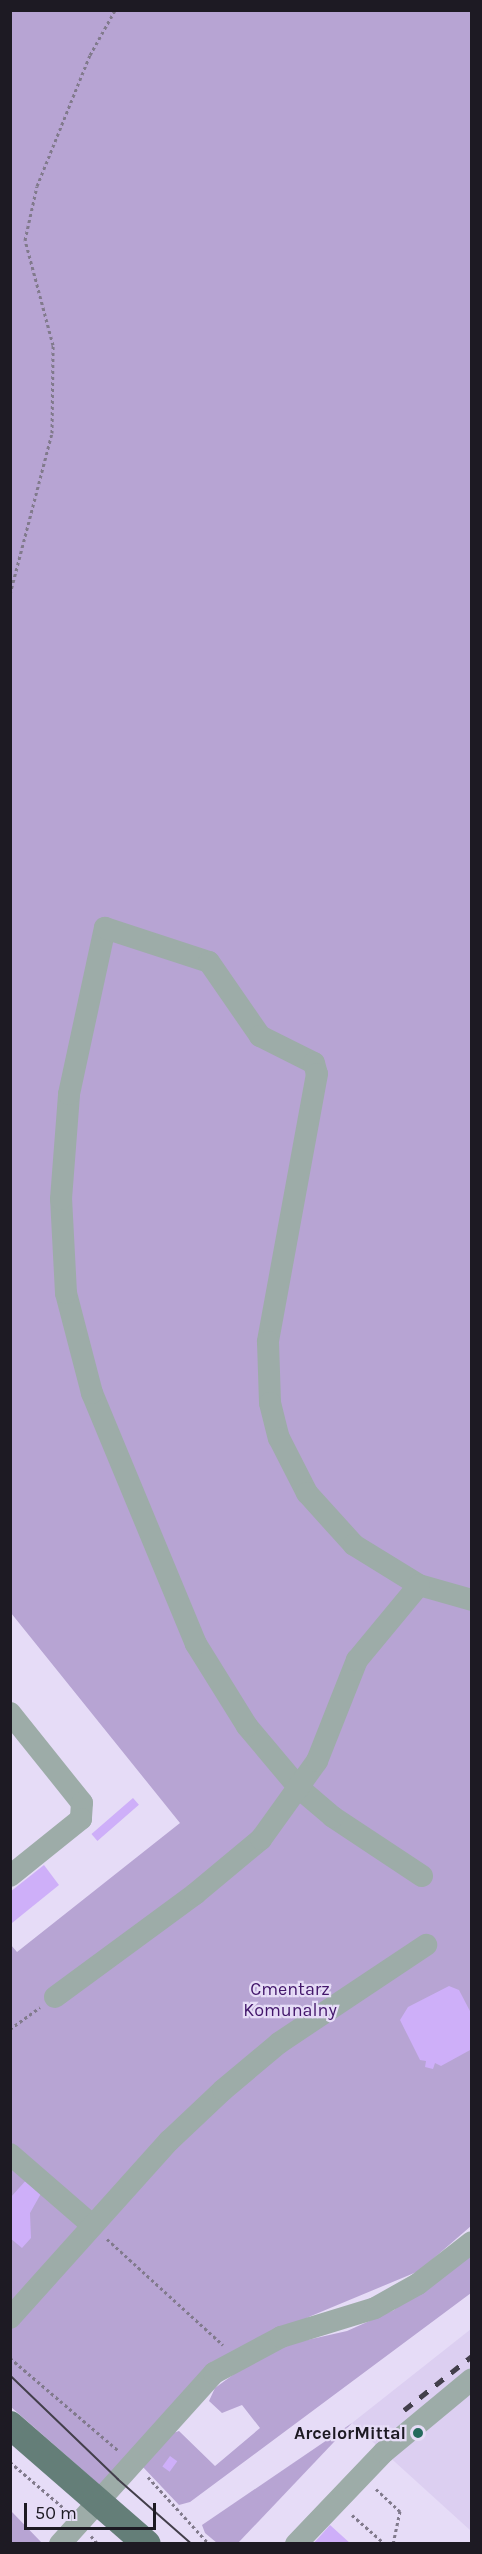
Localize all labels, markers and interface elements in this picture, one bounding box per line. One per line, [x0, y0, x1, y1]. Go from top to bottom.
park label: Cmentarz Komunalny [243, 1979, 337, 2022]
place label: ArcelorMittal [294, 2422, 406, 2444]
marker: ArcelorMittal [411, 2426, 425, 2440]
scale bar [27, 2491, 159, 2529]
text: 50 m [35, 2502, 77, 2524]

